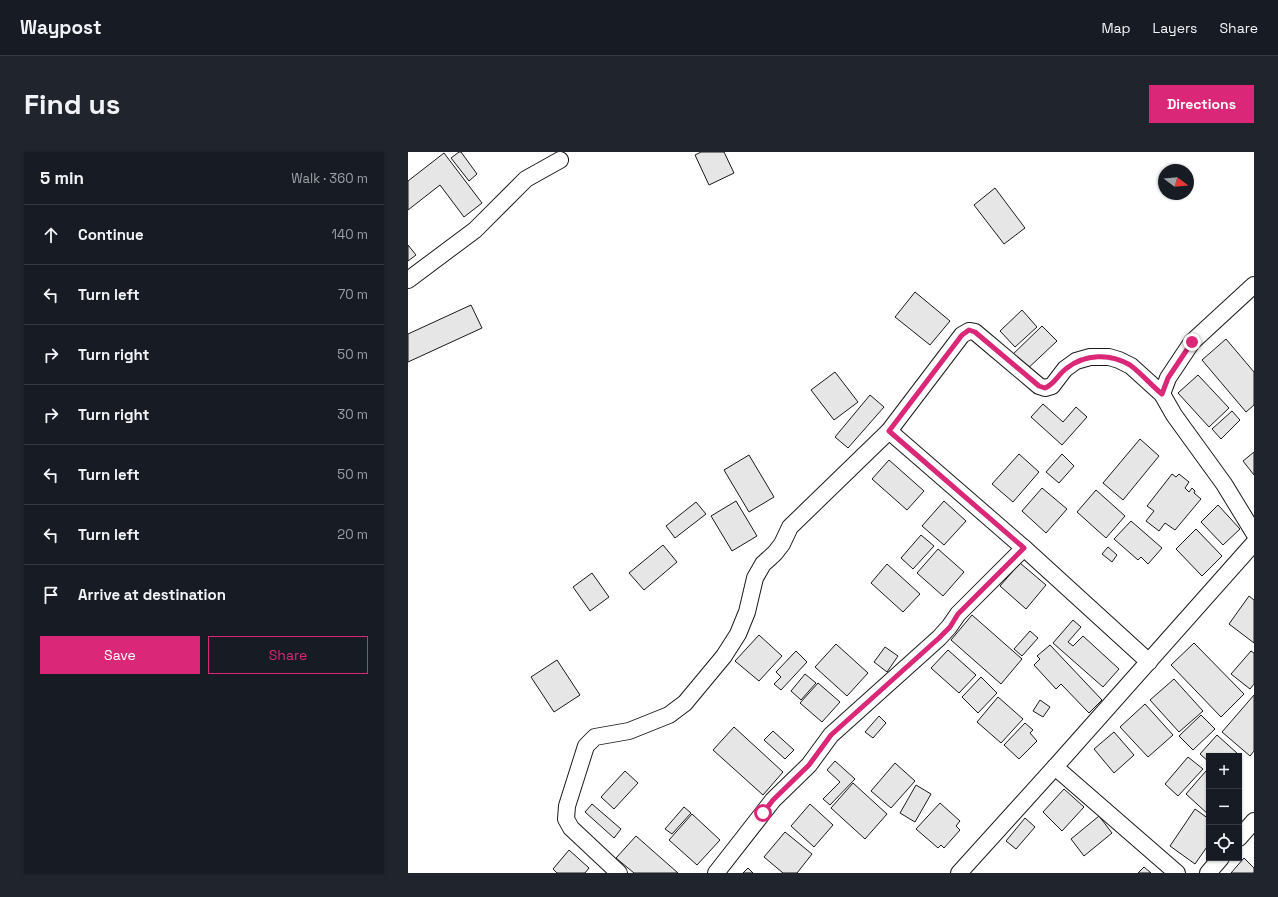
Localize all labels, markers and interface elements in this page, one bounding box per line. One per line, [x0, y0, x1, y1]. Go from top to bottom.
text: Waypost [20, 15, 102, 40]
text: Map [1101, 19, 1131, 37]
text: Layers [1153, 19, 1197, 37]
text: Share [1219, 19, 1258, 37]
button: Directions [1149, 85, 1254, 123]
text: Find us [24, 86, 121, 122]
north arrow [1158, 164, 1194, 200]
text: 5 min [40, 167, 84, 189]
text: Walk · 360 m [291, 170, 368, 187]
icon: ahead [40, 224, 62, 246]
text: Continue [78, 225, 144, 244]
text: 140 m [332, 226, 368, 243]
icon: left [40, 284, 62, 306]
text: Turn left [78, 285, 140, 304]
text: 70 m [338, 286, 368, 303]
route end [1183, 333, 1201, 351]
icon: right [40, 344, 62, 366]
text: Turn right [78, 345, 149, 364]
text: 50 m [337, 346, 368, 363]
icon: right [40, 404, 62, 426]
text: Turn right [78, 405, 149, 424]
text: 30 m [337, 406, 368, 423]
icon: left [40, 464, 62, 486]
text: Turn left [78, 465, 140, 484]
text: 50 m [337, 466, 368, 483]
icon: left [40, 524, 62, 546]
text: Turn left [78, 525, 140, 544]
text: 20 m [337, 526, 368, 543]
icon: arrive [40, 584, 62, 606]
text: Arrive at destination [78, 585, 226, 604]
button: Save [40, 636, 200, 674]
button: Share [208, 636, 368, 674]
map controls [1206, 753, 1242, 861]
button: + [1206, 753, 1242, 789]
button: − [1206, 789, 1242, 825]
route start [754, 804, 772, 822]
button: locate [1206, 825, 1242, 861]

